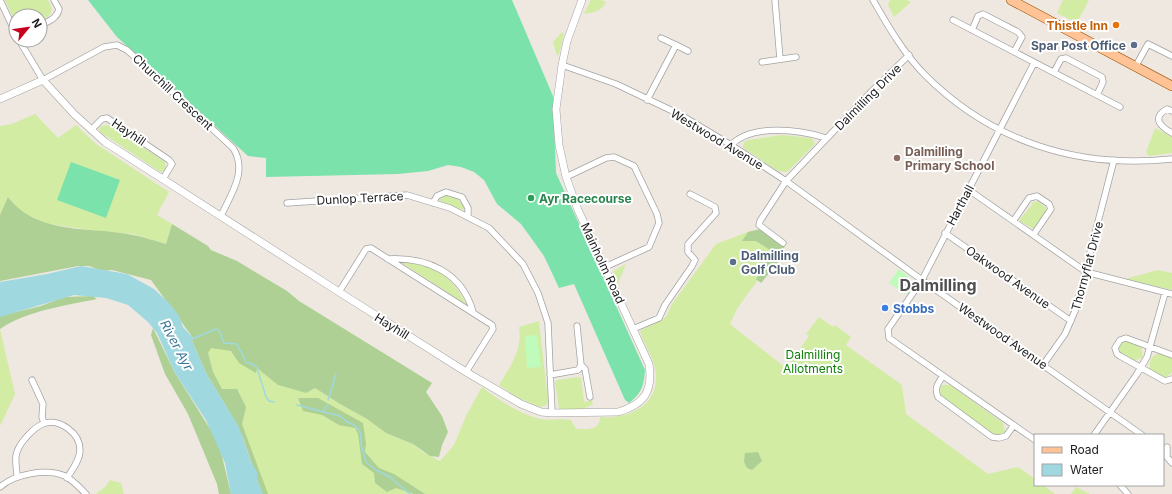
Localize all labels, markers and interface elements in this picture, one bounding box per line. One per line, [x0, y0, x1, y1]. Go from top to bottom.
north arrow [8, 8, 48, 48]
text: N [29, 16, 45, 30]
place label: Thistle Inn [1047, 18, 1108, 33]
marker: Thistle Inn [1111, 20, 1121, 30]
place label: Spar Post Office [1031, 38, 1126, 53]
marker: Spar Post Office [1129, 40, 1139, 50]
street label: Churchill Crescent [130, 51, 216, 133]
street label: Dalmilling Drive [832, 61, 904, 133]
street label: Westwood Avenue [668, 105, 766, 173]
street label: Hayhill [109, 115, 149, 149]
place label: Dalmilling Primary School [905, 144, 994, 173]
marker: Dalmilling Primary School [892, 153, 902, 163]
street label: Harthall [943, 182, 977, 228]
street label: Dunlop Terrace [316, 188, 404, 208]
place label: Ayr Racecourse [539, 191, 632, 206]
marker: Ayr Racecourse [526, 193, 536, 203]
street label: Mainholm Road [578, 220, 628, 306]
street label: Thornyflat Drive [1068, 220, 1106, 312]
street label: Oakwood Avenue [963, 242, 1053, 312]
place label: Dalmilling Golf Club [741, 248, 799, 277]
marker: Dalmilling Golf Club [728, 257, 738, 267]
district label: Dalmilling [899, 275, 977, 295]
street label: Westwood Avenue [955, 300, 1051, 372]
place label: Stobbs [893, 301, 935, 316]
marker: Stobbs [880, 303, 890, 313]
street label: Hayhill [372, 310, 412, 342]
water label: River Ayr [157, 317, 197, 374]
park label: Dalmilling Allotments [783, 347, 843, 376]
legend [1034, 434, 1164, 486]
text: Road [1070, 442, 1099, 457]
text: Water [1070, 462, 1104, 477]

